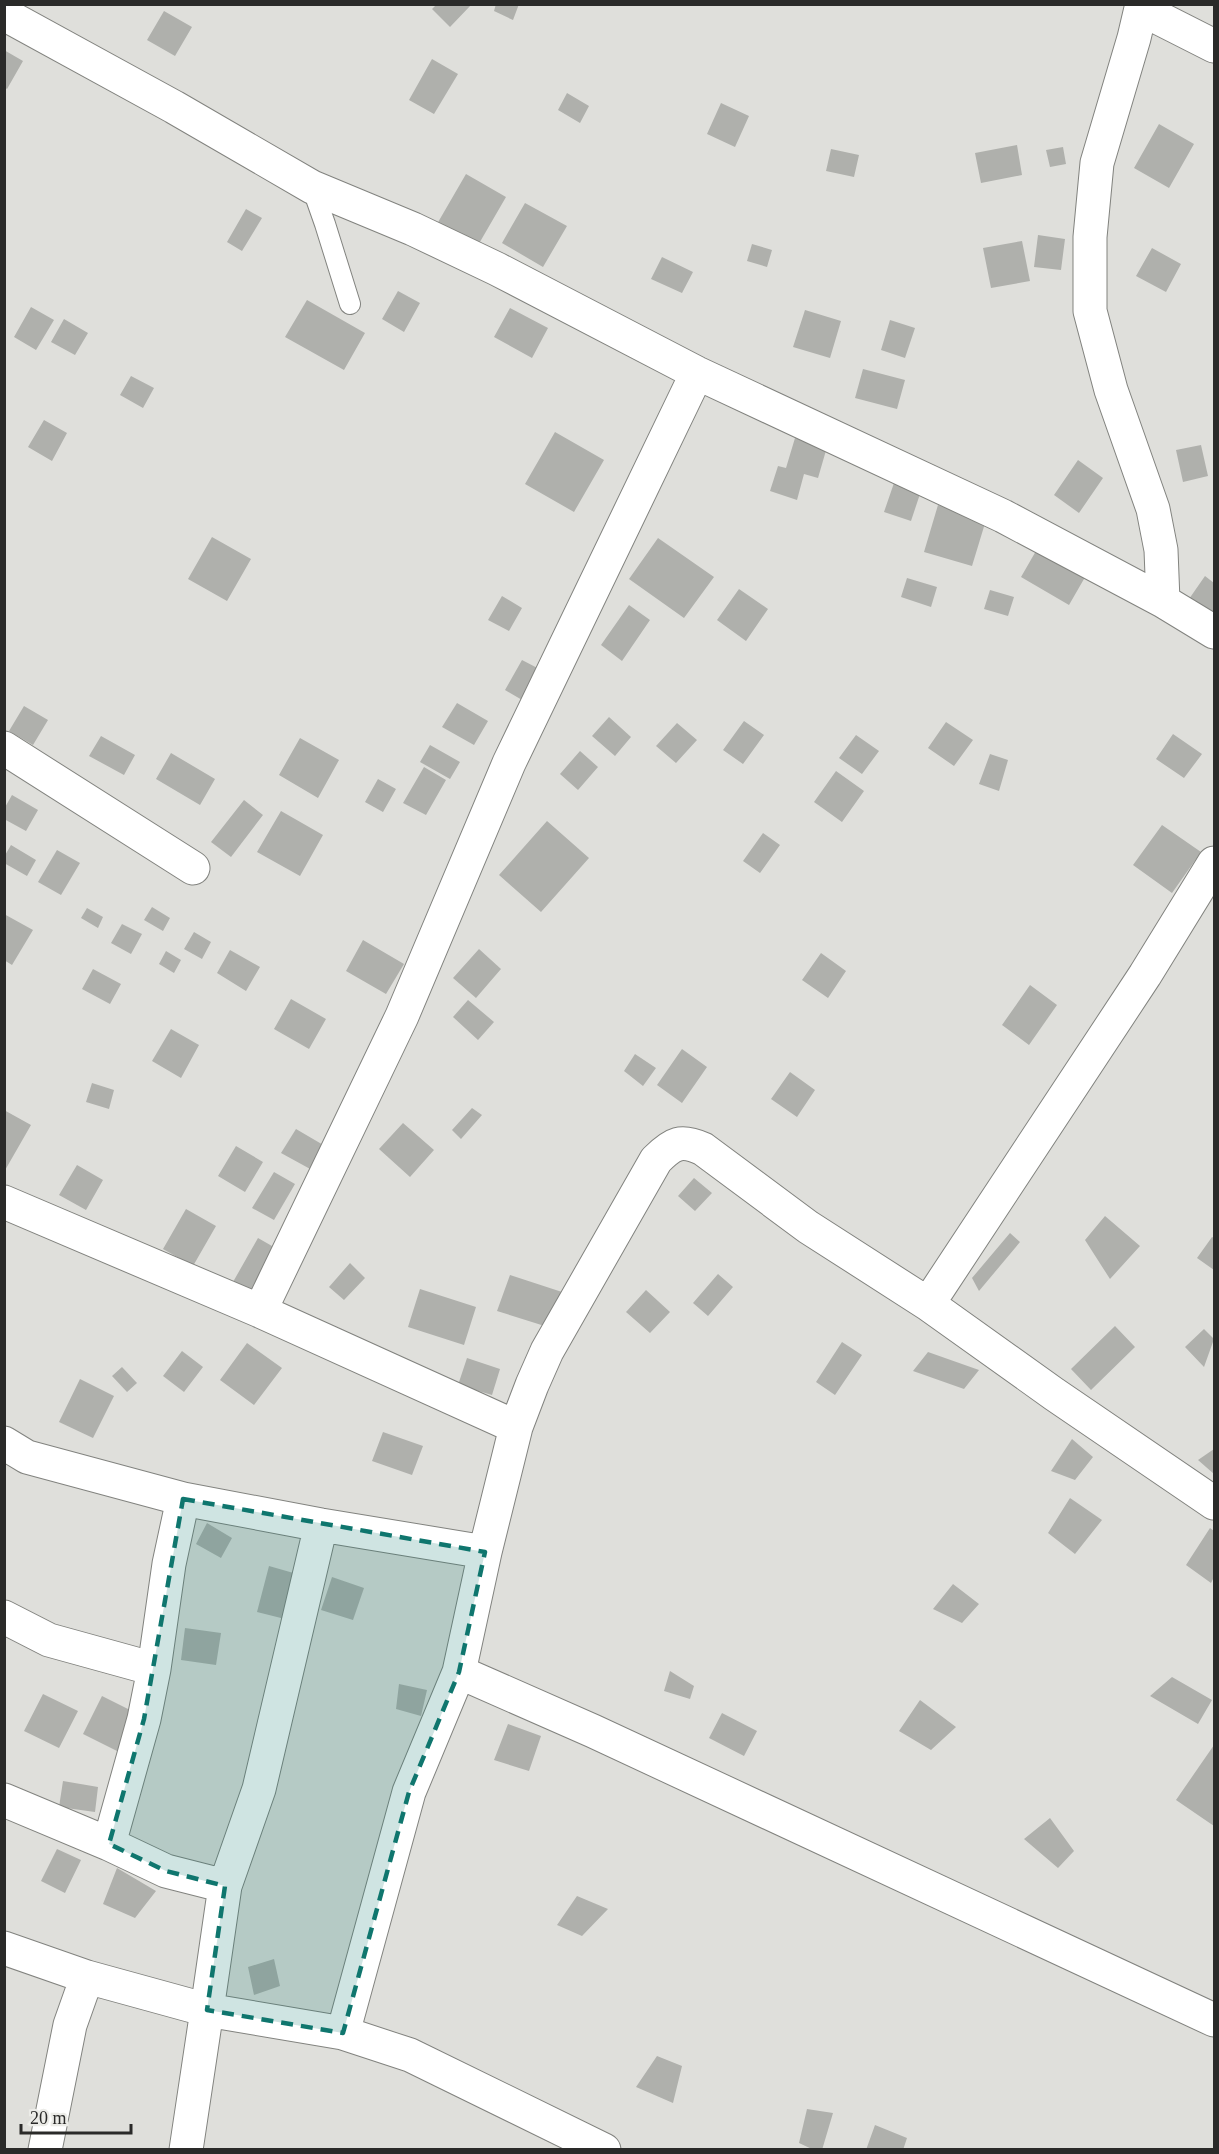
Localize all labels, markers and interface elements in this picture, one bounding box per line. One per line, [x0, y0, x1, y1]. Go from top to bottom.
scale bar [21, 2097, 130, 2135]
text: 20 m [30, 2108, 67, 2128]

